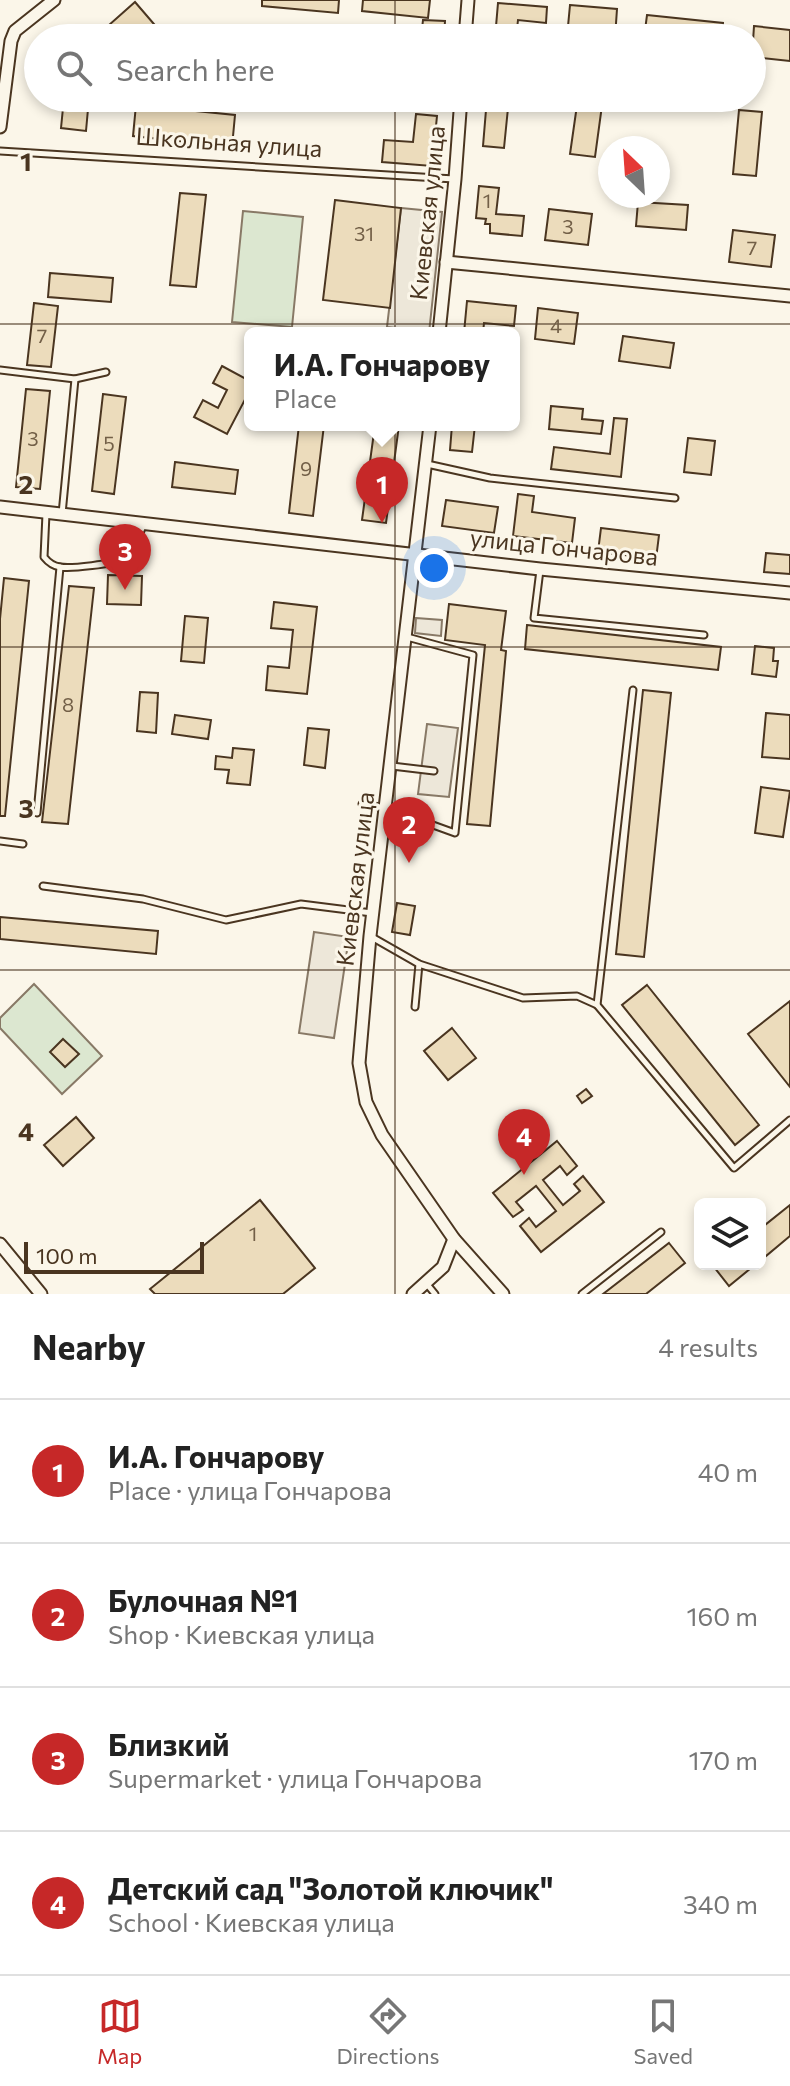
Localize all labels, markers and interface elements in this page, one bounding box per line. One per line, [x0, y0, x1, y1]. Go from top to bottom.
search box [24, 24, 766, 112]
icon: search [52, 46, 96, 90]
text: Search here [116, 50, 275, 87]
street label: Школьная улица [135, 121, 323, 162]
street label: Киевская улица [403, 124, 450, 302]
north arrow [598, 136, 670, 208]
text: 1 [20, 145, 32, 176]
house number: 1 [483, 188, 491, 212]
house number: 3 [562, 214, 574, 238]
house number: 31 [354, 221, 374, 245]
house number: 7 [747, 235, 757, 259]
house number: 4 [550, 313, 562, 337]
house number: 7 [37, 323, 47, 347]
popup [244, 327, 520, 431]
text: И.А. Гончарову [274, 345, 490, 382]
text: Place [274, 382, 337, 413]
house number: 3 [27, 426, 39, 450]
house number: 5 [103, 431, 115, 455]
house number: 9 [300, 456, 312, 480]
pin: 1 [356, 457, 408, 523]
text: 2 [19, 468, 33, 499]
street label: улица Гончарова [469, 522, 660, 571]
pin: 3 [99, 524, 151, 590]
your location [414, 548, 454, 588]
house number: 8 [62, 692, 74, 716]
street label: Киевская улица [329, 790, 380, 968]
text: 3 [18, 792, 34, 823]
pin: 2 [383, 797, 435, 863]
pin: 4 [498, 1109, 550, 1175]
text: 4 [18, 1115, 34, 1146]
map controls [694, 1198, 766, 1270]
button: layers [694, 1198, 766, 1270]
house number: 1 [249, 1221, 257, 1245]
scale bar [24, 1238, 204, 1274]
text: 100 m [36, 1242, 98, 1269]
text: Nearby [32, 1325, 146, 1367]
text: 4 results [658, 1331, 758, 1362]
text: И.А. Гончарову [108, 1437, 325, 1474]
text: 1 [52, 1456, 64, 1487]
text: 40 m [698, 1456, 758, 1487]
text: Place · улица Гончарова [108, 1474, 392, 1505]
text: Булочная №1 [108, 1581, 299, 1618]
text: 2 [51, 1600, 65, 1631]
text: 160 m [686, 1600, 758, 1631]
text: Shop · Киевская улица [108, 1618, 375, 1649]
text: Близкий [108, 1725, 230, 1762]
text: 3 [50, 1744, 66, 1775]
text: 170 m [689, 1744, 758, 1775]
text: Supermarket · улица Гончарова [108, 1762, 482, 1793]
text: Детский сад "Золотой ключик" [108, 1869, 553, 1906]
text: 4 [50, 1888, 66, 1919]
text: 340 m [683, 1888, 758, 1919]
text: School · Киевская улица [108, 1906, 395, 1937]
tab: Map [97, 1994, 142, 2069]
tab: Directions [336, 1994, 440, 2069]
tab: Saved [634, 1994, 693, 2069]

